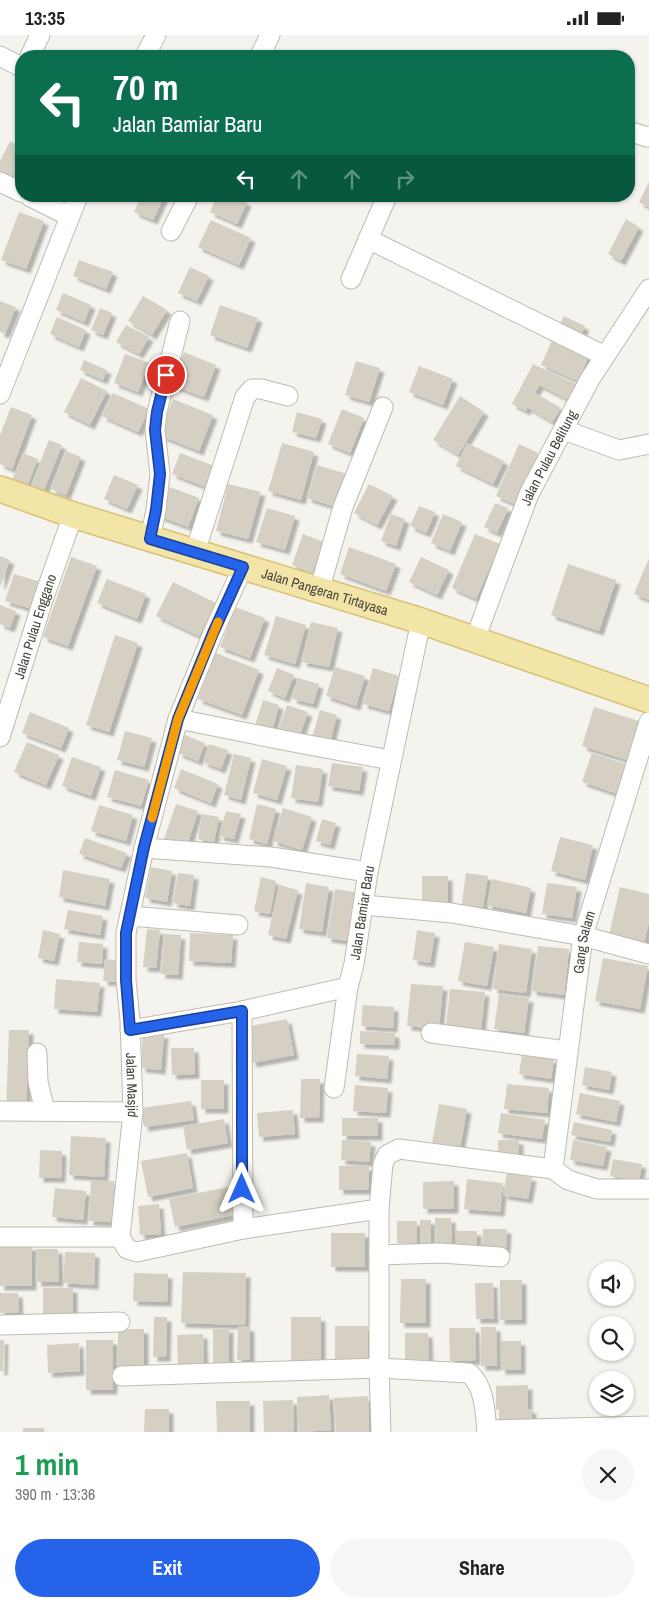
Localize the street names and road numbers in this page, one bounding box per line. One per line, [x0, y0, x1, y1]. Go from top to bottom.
street label: Jalan Pulau Belitung [517, 406, 581, 508]
street label: Jalan Pangeran Tirtayasa [260, 564, 391, 620]
street label: Jalan Pulau Enggano [10, 571, 60, 681]
street label: Jalan Bamiar Baru [346, 864, 378, 961]
street label: Gang Salam [569, 908, 599, 975]
street label: Jalan Masjid [122, 1053, 142, 1118]

